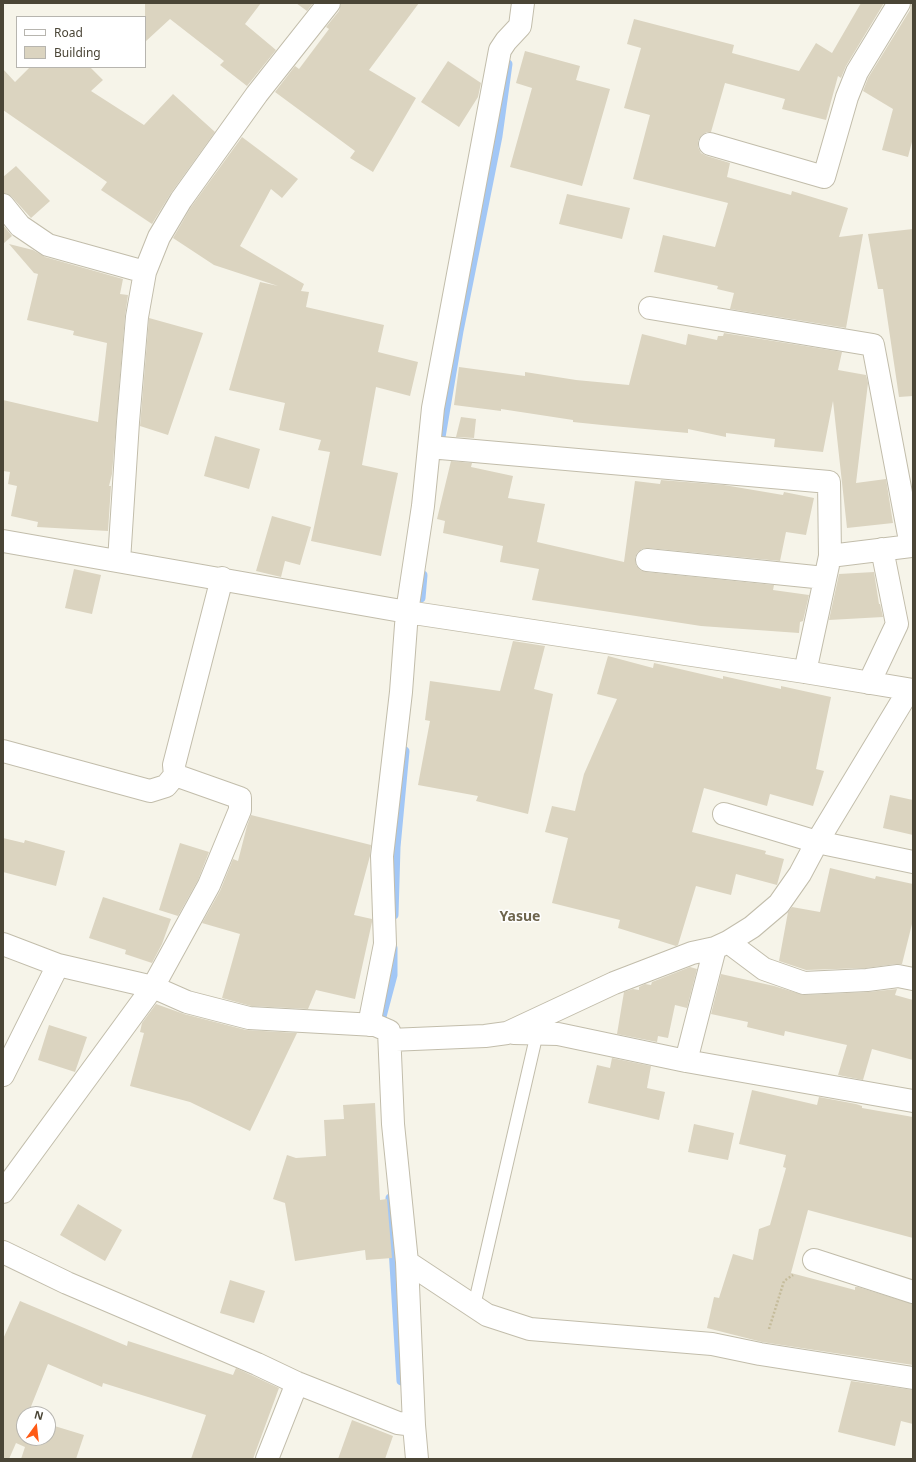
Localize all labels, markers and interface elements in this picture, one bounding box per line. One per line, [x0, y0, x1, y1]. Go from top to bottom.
legend [16, 16, 146, 68]
text: Road [54, 24, 83, 41]
text: Building [54, 44, 101, 61]
district label: Yasue [500, 909, 540, 925]
north arrow [16, 1406, 56, 1446]
text: N [33, 1406, 45, 1423]

